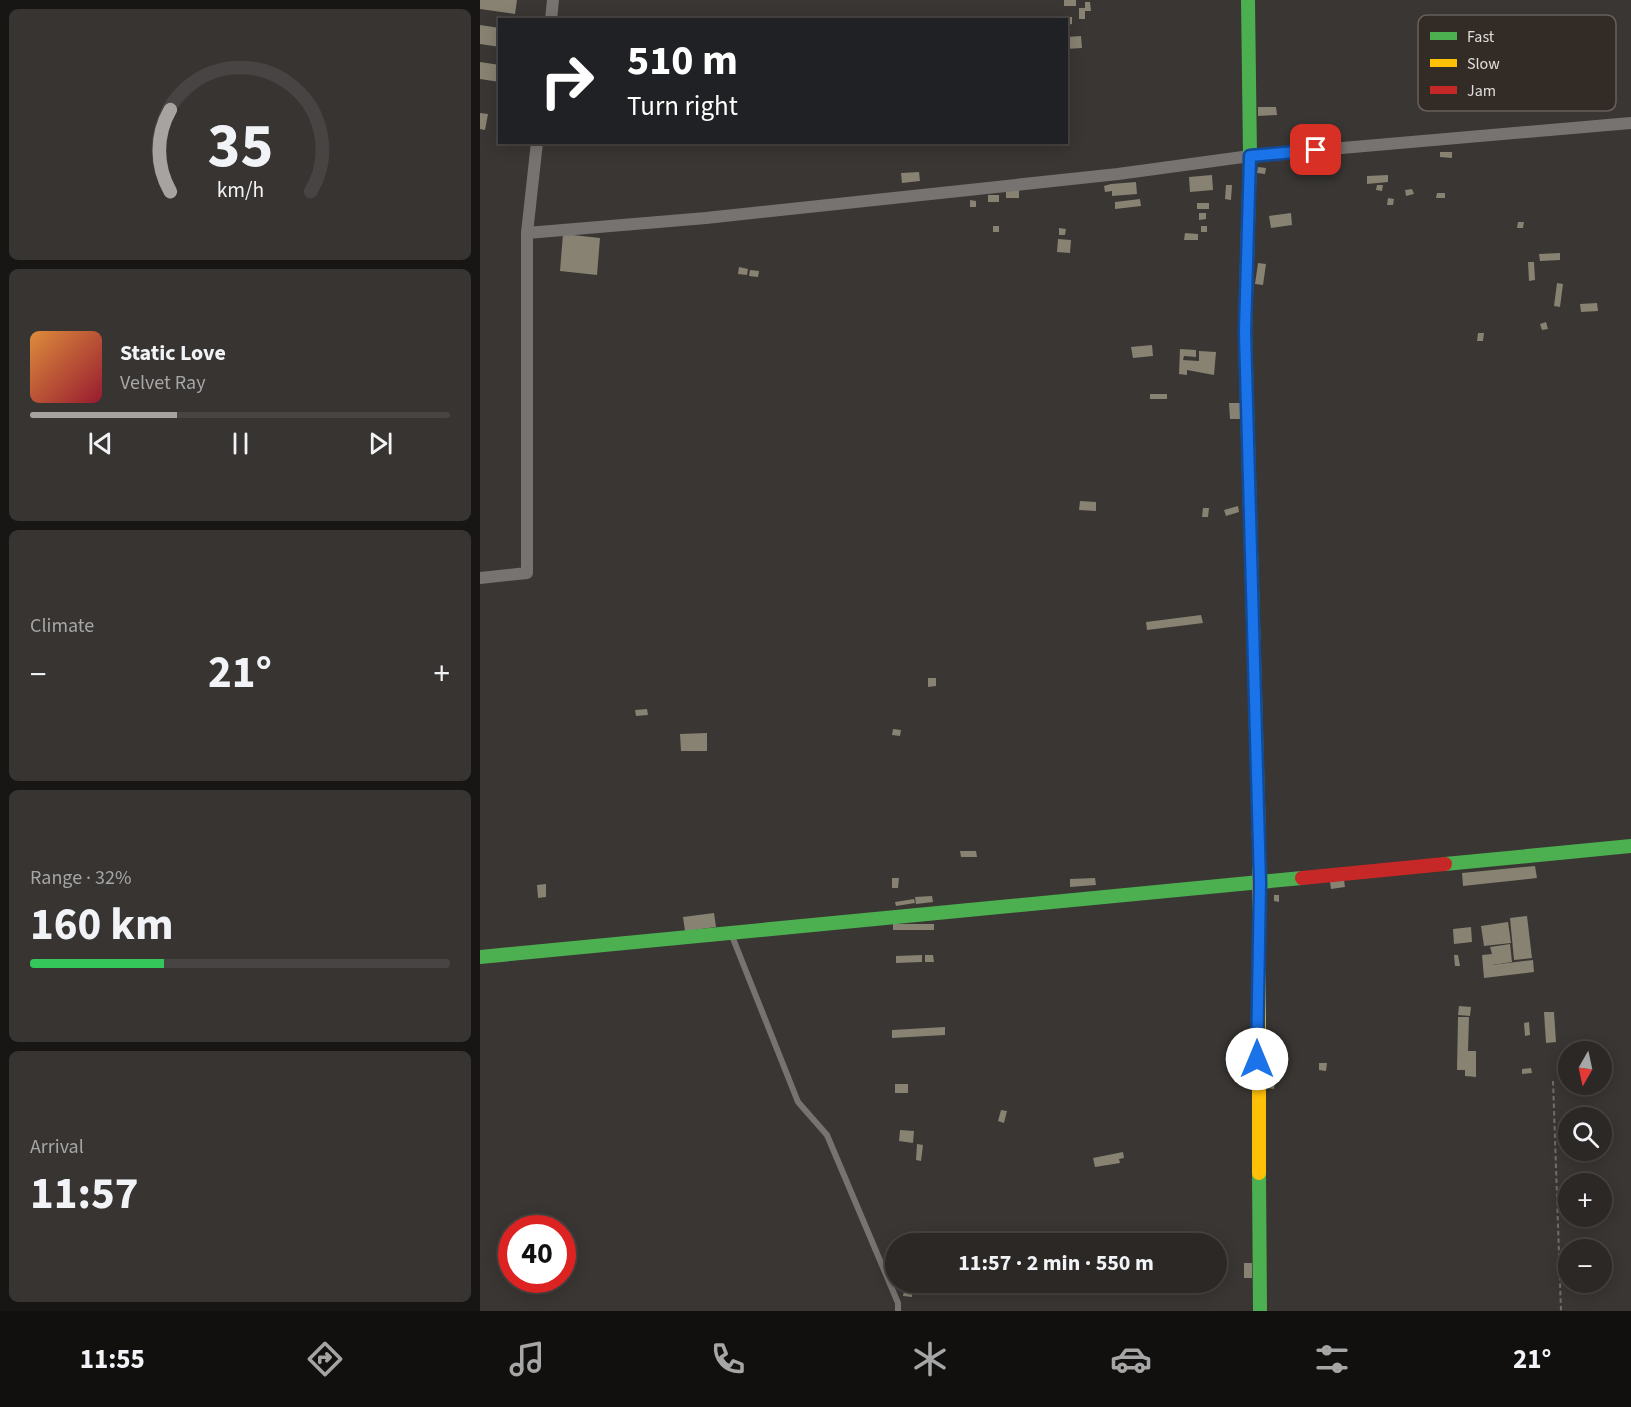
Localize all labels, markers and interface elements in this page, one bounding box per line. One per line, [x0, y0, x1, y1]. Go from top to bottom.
legend [1418, 15, 1616, 111]
text: Fast [1467, 26, 1495, 48]
text: 510 m [627, 31, 738, 91]
icon: right [528, 42, 606, 120]
text: Slow [1467, 53, 1500, 75]
text: Jam [1467, 80, 1496, 102]
text: Turn right [627, 87, 738, 126]
text: 35 [207, 102, 273, 191]
pin [1290, 124, 1341, 175]
icon: arrive [1299, 133, 1332, 166]
text: km/h [216, 175, 264, 206]
text: Static Love [120, 337, 226, 369]
text: Velvet Ray [120, 369, 206, 397]
icon: previous [84, 427, 117, 460]
icon: pause [224, 427, 257, 460]
icon: next [364, 427, 397, 460]
text: Climate [30, 612, 94, 640]
text: 21° [208, 641, 272, 705]
text: − [30, 651, 46, 698]
text: + [434, 651, 450, 698]
text: Range · 32% [30, 864, 131, 892]
text: 160 km [30, 893, 174, 957]
position arrow [1225, 1027, 1289, 1091]
north arrow [1558, 1041, 1612, 1095]
map controls [1558, 1041, 1612, 1293]
button: search [1558, 1107, 1612, 1161]
text: Arrival [30, 1133, 84, 1161]
text: 11:57 [30, 1162, 139, 1226]
button: + [1558, 1173, 1612, 1227]
speed limit sign: 40 [498, 1215, 576, 1293]
button: − [1558, 1239, 1612, 1293]
text: 11:57 · 2 min · 550 m [958, 1247, 1154, 1279]
icon: directions [304, 1338, 346, 1380]
icon: music [506, 1338, 548, 1380]
icon: phone [707, 1338, 749, 1380]
icon: climate [909, 1338, 951, 1380]
icon: car [1110, 1338, 1152, 1380]
icon: filters [1311, 1338, 1353, 1380]
text: 11:55 [80, 1340, 145, 1379]
text: 21° [1513, 1340, 1551, 1379]

